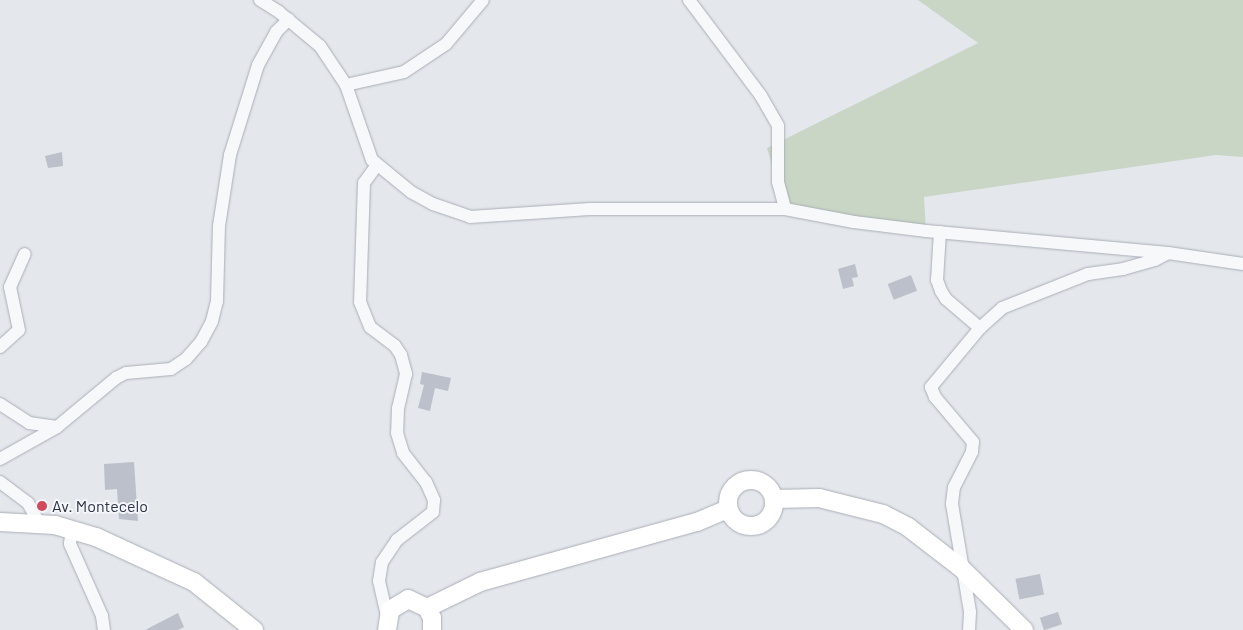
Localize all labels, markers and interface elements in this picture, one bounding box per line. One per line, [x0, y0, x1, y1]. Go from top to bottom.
place label: Av. Montecelo [52, 496, 148, 516]
marker: Av. Montecelo [36, 500, 48, 512]

